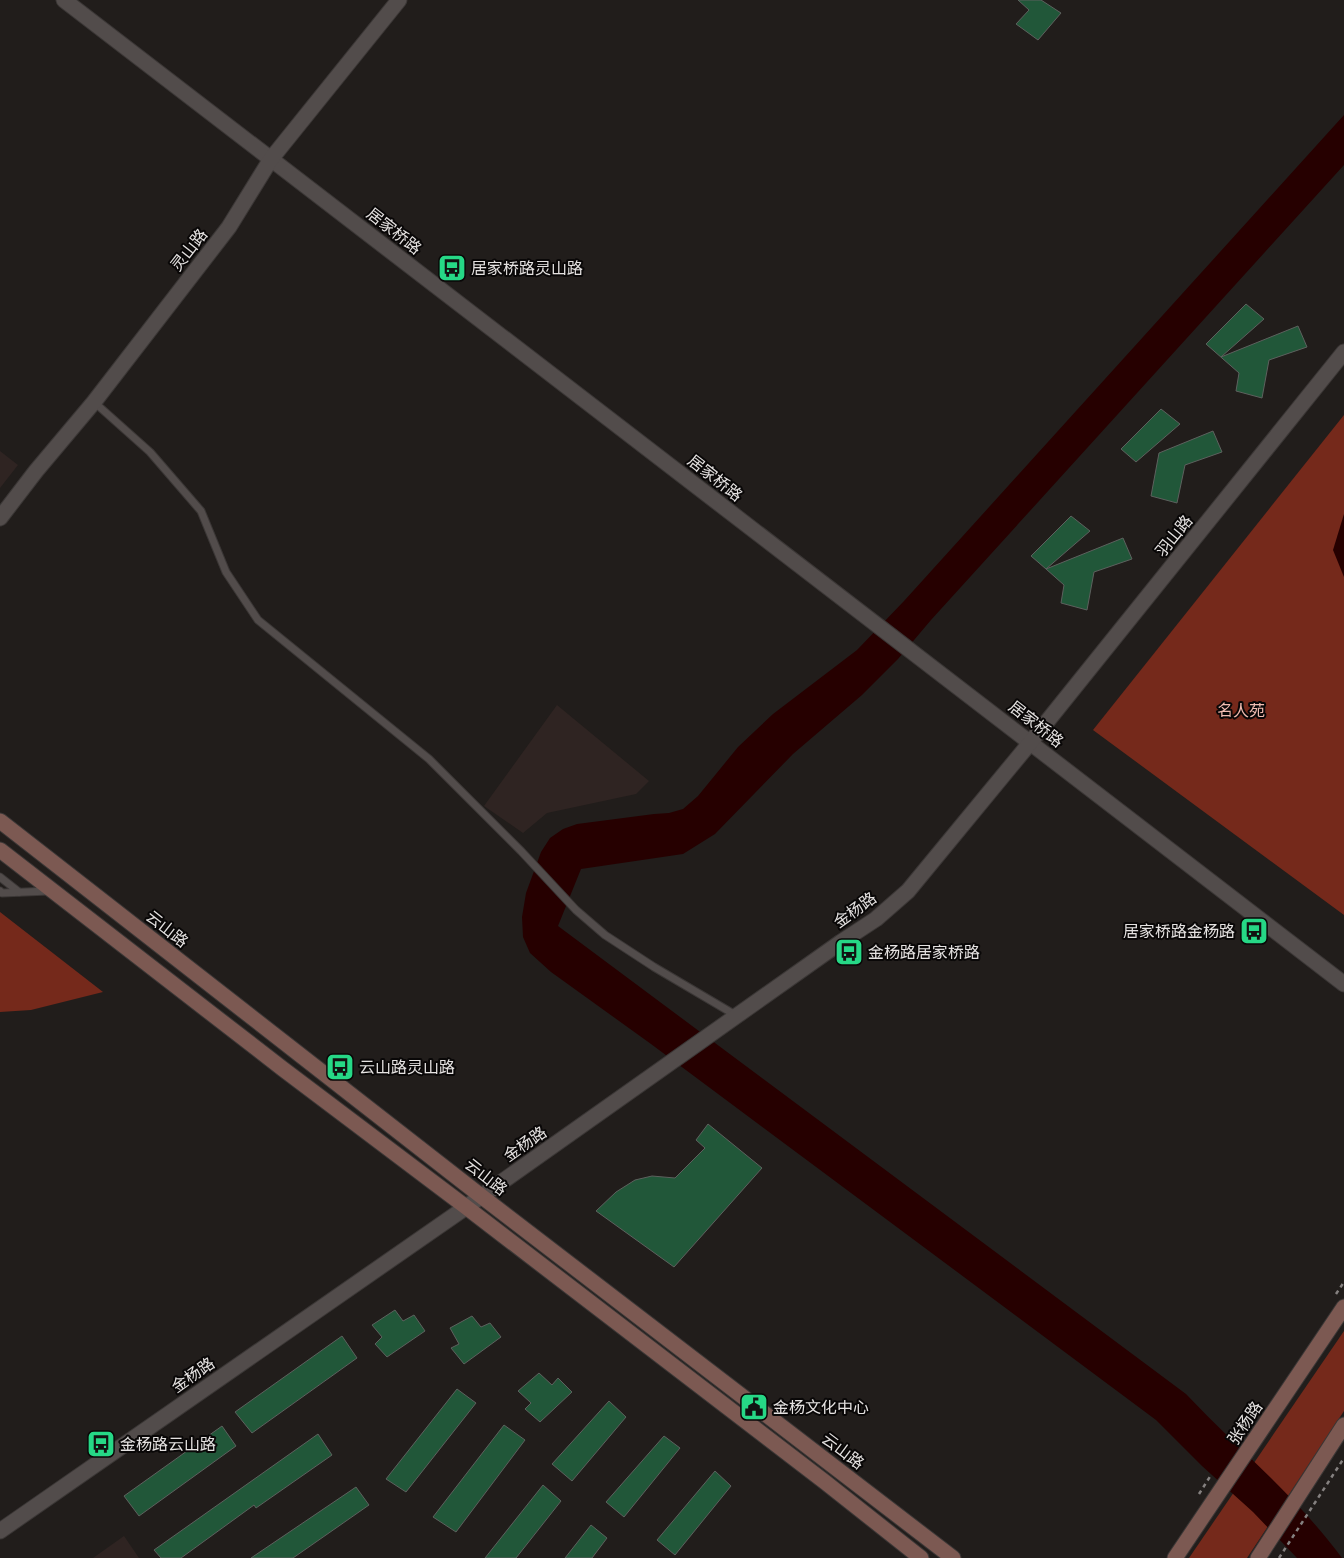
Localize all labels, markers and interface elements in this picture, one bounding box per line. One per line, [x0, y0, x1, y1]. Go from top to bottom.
street label: 居家桥路 [363, 204, 425, 258]
street label: 灵山路 [167, 225, 211, 275]
bus stop icon: 居家桥路灵山路 [437, 253, 467, 283]
place label: 居家桥路灵山路 [471, 259, 583, 278]
street label: 居家桥路 [684, 451, 746, 505]
street label: 羽山路 [1152, 511, 1196, 561]
street label: 居家桥路 [1005, 697, 1067, 751]
park label: 名人苑 [1217, 701, 1265, 720]
street label: 金杨路 [830, 888, 880, 932]
street label: 云山路 [142, 907, 192, 951]
bus stop icon: 居家桥路金杨路 [1239, 916, 1269, 946]
place label: 居家桥路金杨路 [1123, 922, 1235, 941]
bus stop icon: 金杨路居家桥路 [834, 937, 864, 967]
place label: 金杨路居家桥路 [868, 943, 980, 962]
bus stop icon: 云山路灵山路 [325, 1052, 355, 1082]
place label: 云山路灵山路 [359, 1058, 455, 1077]
street label: 金杨路 [500, 1122, 550, 1166]
street label: 云山路 [461, 1155, 511, 1199]
street label: 金杨路 [168, 1353, 218, 1397]
public building icon: 金杨文化中心 [739, 1392, 769, 1422]
place label: 金杨文化中心 [773, 1398, 869, 1417]
street label: 张杨路 [1224, 1398, 1266, 1448]
bus stop icon: 金杨路云山路 [86, 1429, 116, 1459]
street label: 云山路 [818, 1429, 868, 1473]
place label: 金杨路云山路 [120, 1435, 216, 1454]

